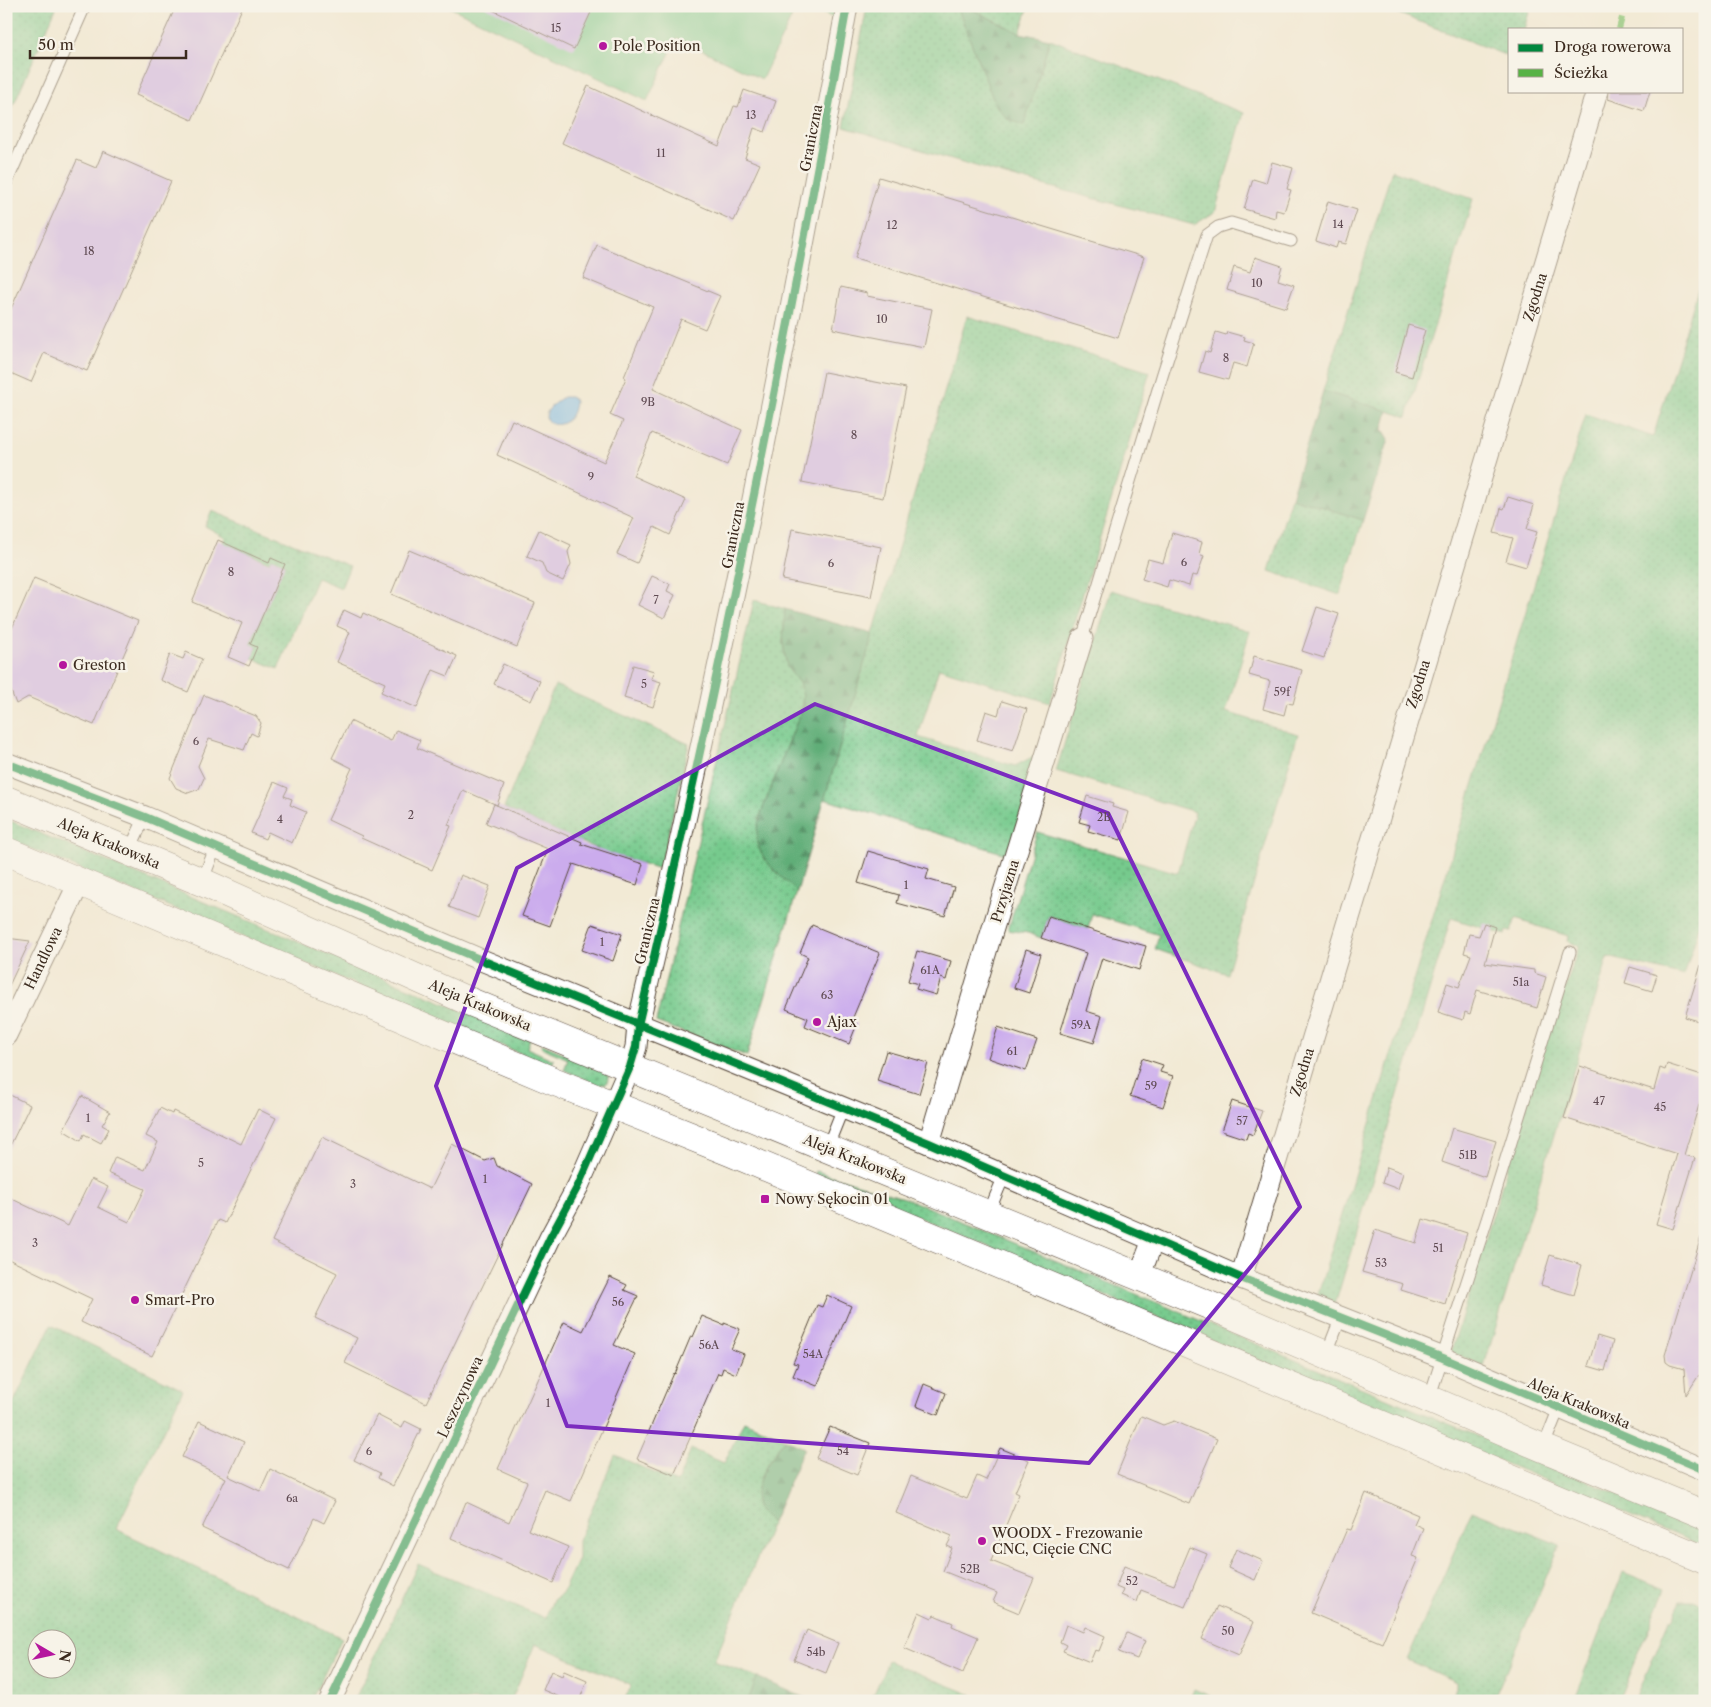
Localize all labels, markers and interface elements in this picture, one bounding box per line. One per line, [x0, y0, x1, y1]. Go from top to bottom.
house number: 15 [551, 21, 561, 35]
scale bar [30, 28, 186, 60]
legend [1508, 28, 1684, 92]
text: 50 m [38, 35, 74, 54]
place label: Pole Position [613, 37, 701, 55]
text: Droga rowerowa [1554, 37, 1671, 56]
marker: Pole Position [597, 40, 609, 52]
text: Ścieżka [1554, 63, 1608, 82]
street label: Graniczna [796, 102, 826, 173]
house number: 13 [746, 108, 756, 122]
house number: 11 [656, 146, 666, 160]
house number: 14 [1333, 217, 1343, 231]
house number: 12 [887, 218, 897, 232]
house number: 18 [83, 244, 95, 258]
street label: Zgodna [1519, 270, 1551, 324]
house number: 10 [1251, 276, 1263, 290]
house number: 10 [876, 312, 888, 326]
house number: 8 [1223, 351, 1229, 365]
house number: 9B [641, 395, 655, 409]
house number: 8 [851, 428, 857, 442]
house number: 9 [588, 470, 594, 484]
street label: Graniczna [718, 499, 748, 570]
house number: 6 [1181, 555, 1188, 569]
house number: 6 [828, 556, 835, 570]
house number: 8 [228, 565, 234, 579]
house number: 7 [653, 593, 659, 607]
place label: Greston [73, 656, 126, 674]
street label: Zgodna [1402, 657, 1434, 711]
marker: Greston [57, 659, 69, 671]
house number: 5 [641, 677, 647, 691]
house number: 59f [1274, 685, 1292, 699]
house number: 6 [193, 734, 200, 748]
house number: 2 [408, 808, 414, 822]
house number: 2B [1097, 810, 1111, 824]
house number: 4 [277, 812, 283, 826]
street label: Aleja Krakowska [54, 813, 164, 873]
street label: Przyjazna [987, 857, 1023, 925]
house number: 1 [904, 878, 909, 892]
street label: Graniczna [631, 895, 664, 966]
street label: Handlowa [20, 923, 66, 992]
house number: 1 [600, 935, 605, 949]
house number: 61A [920, 963, 941, 977]
street label: Aleja Krakowska [425, 975, 535, 1035]
house number: 51a [1513, 975, 1529, 989]
house number: 63 [821, 988, 833, 1002]
place label: Ajax [826, 1013, 858, 1031]
marker: Ajax [811, 1016, 823, 1028]
house number: 59A [1071, 1018, 1092, 1032]
house number: 61 [1006, 1044, 1018, 1058]
street label: Zgodna [1286, 1045, 1318, 1099]
house number: 59 [1145, 1079, 1157, 1093]
house number: 47 [1593, 1094, 1605, 1108]
house number: 45 [1654, 1100, 1666, 1114]
house number: 1 [86, 1111, 91, 1125]
house number: 57 [1236, 1114, 1248, 1128]
street label: Aleja Krakowska [800, 1130, 910, 1188]
house number: 51B [1459, 1148, 1477, 1162]
house number: 5 [198, 1156, 204, 1170]
house number: 1 [483, 1172, 488, 1186]
house number: 3 [350, 1177, 356, 1191]
place label: Nowy Sękocin 01 [775, 1190, 888, 1208]
marker: Nowy Sękocin 01 [759, 1193, 771, 1205]
house number: 3 [32, 1236, 38, 1250]
house number: 51 [1433, 1241, 1444, 1255]
house number: 53 [1375, 1256, 1387, 1270]
place label: Smart-Pro [145, 1291, 214, 1309]
marker: Smart-Pro [129, 1294, 141, 1306]
house number: 56 [612, 1295, 625, 1309]
house number: 56A [699, 1338, 720, 1352]
house number: 54A [803, 1347, 824, 1361]
street label: Leszczynowa [433, 1353, 487, 1441]
street label: Aleja Krakowska [1524, 1373, 1634, 1433]
house number: 1 [546, 1396, 551, 1410]
house number: 6 [366, 1444, 373, 1458]
house number: 54 [837, 1444, 849, 1458]
house number: 6a [286, 1491, 298, 1505]
place label: WOODX - Frezowanie CNC, Cięcie CNC [991, 1524, 1143, 1558]
marker: WOODX - Frezowanie CNC, Cięcie CNC [976, 1535, 988, 1547]
house number: 52B [960, 1562, 980, 1576]
house number: 52 [1126, 1574, 1138, 1588]
house number: 50 [1222, 1624, 1234, 1638]
north arrow [28, 1630, 78, 1680]
house number: 54b [807, 1645, 826, 1659]
text: N [55, 1649, 75, 1663]

